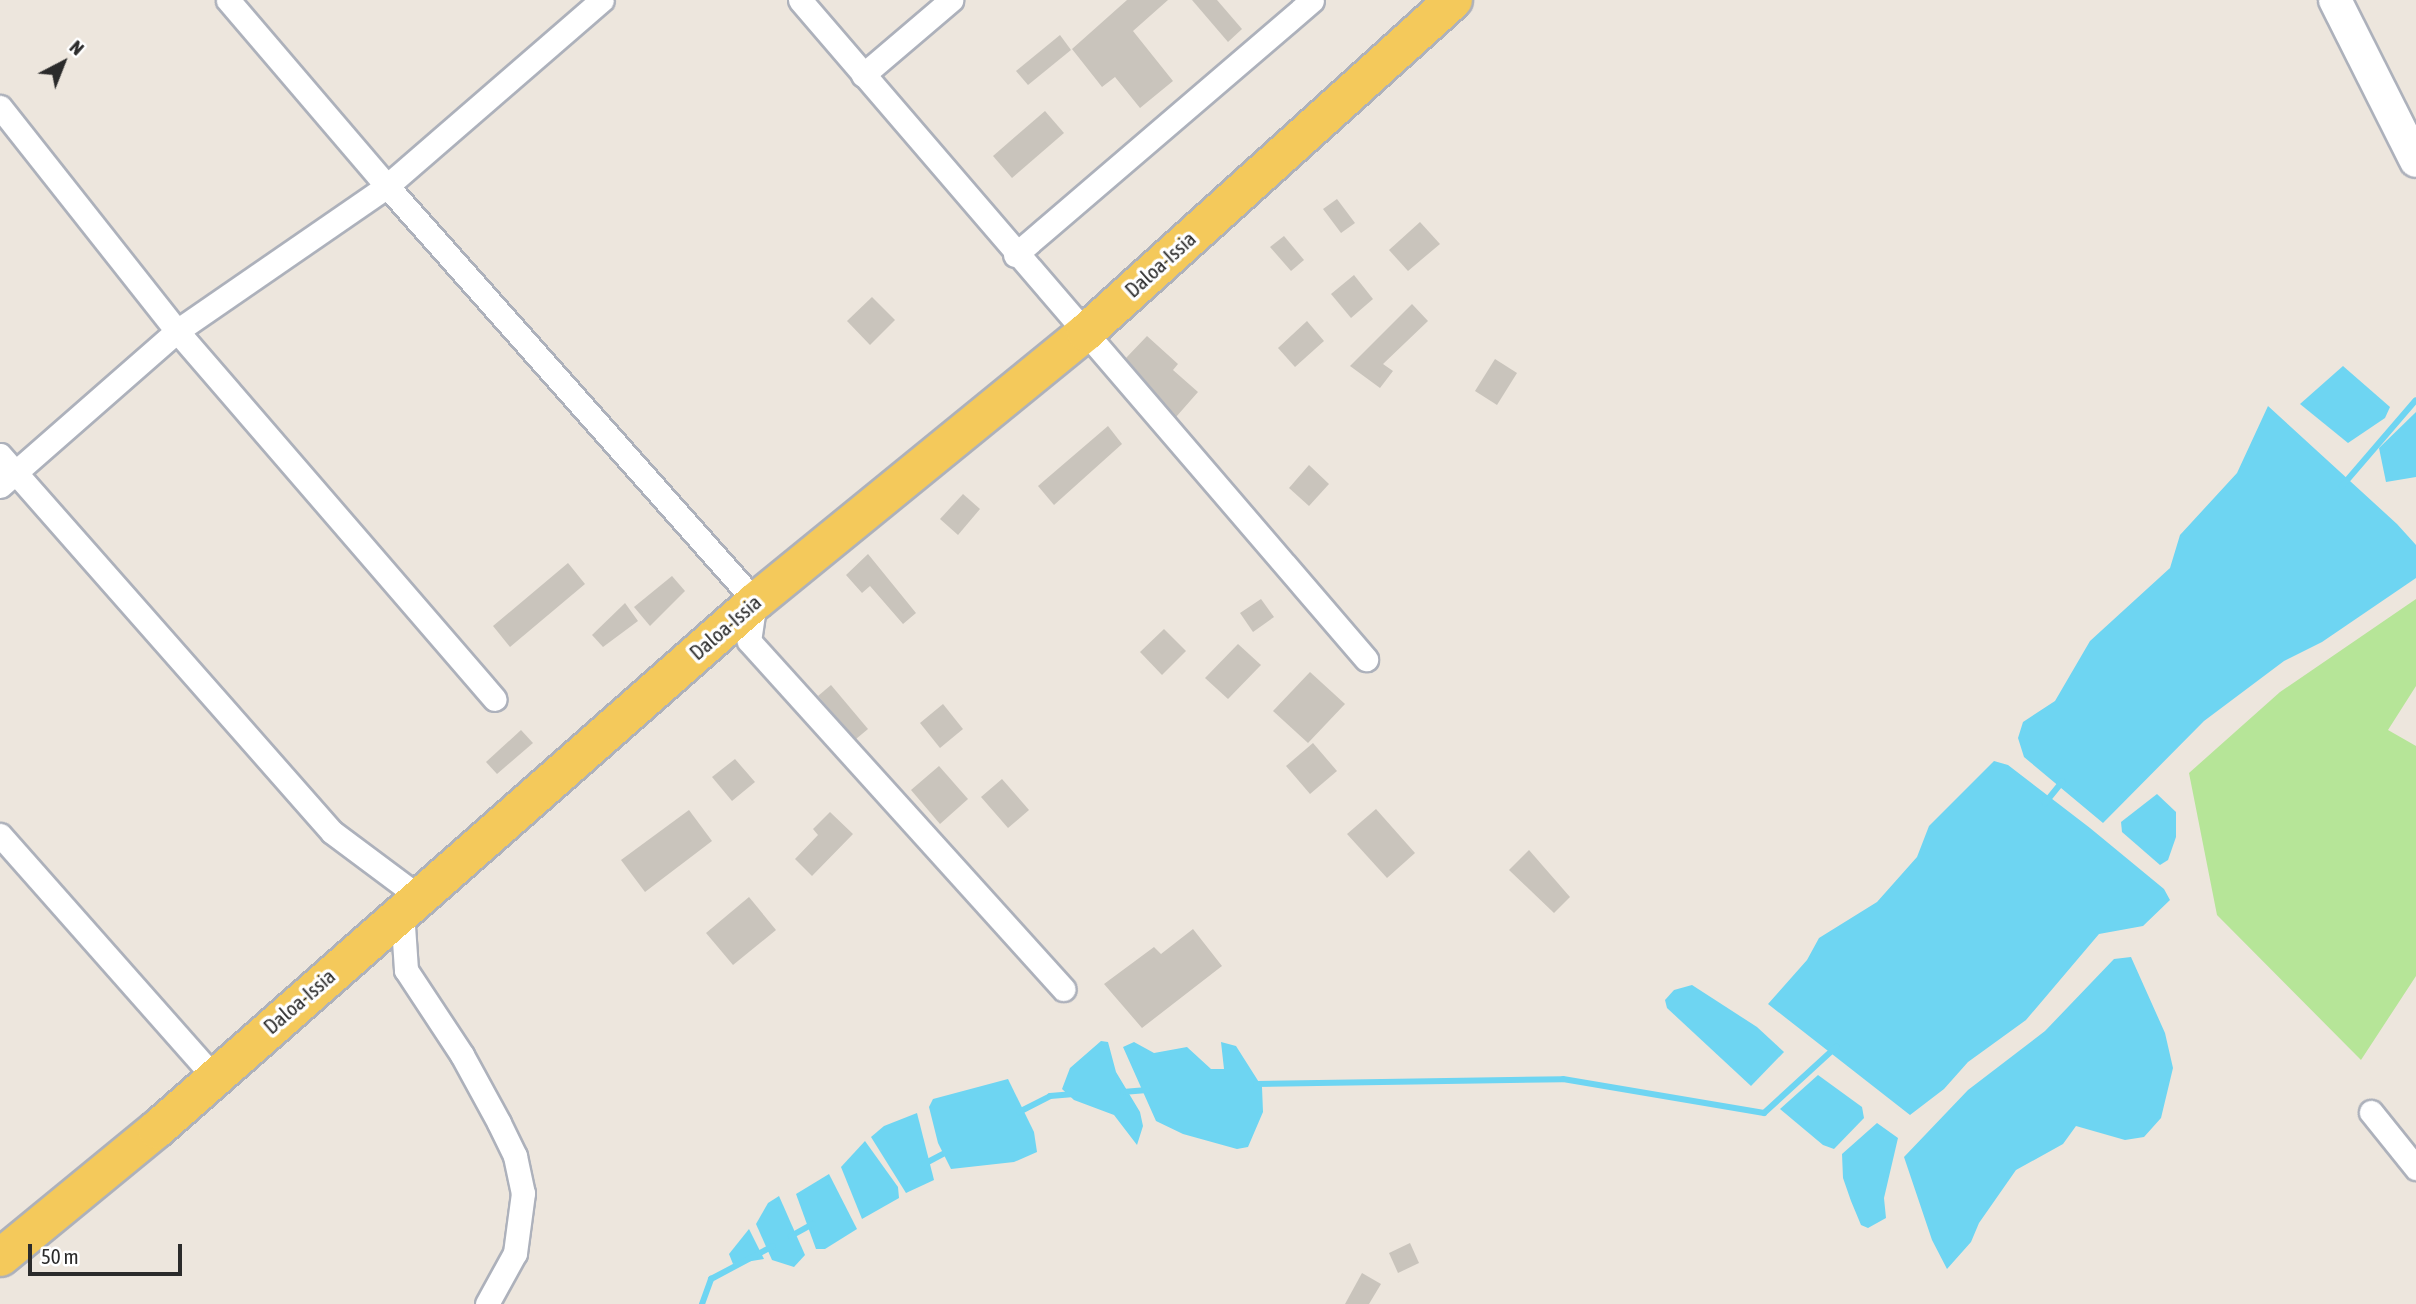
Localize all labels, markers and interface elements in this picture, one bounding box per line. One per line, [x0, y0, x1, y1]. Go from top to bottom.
north arrow [28, 28, 98, 98]
text: N [66, 35, 89, 59]
street label: Daloa-Issia [1119, 226, 1201, 302]
street label: Daloa-Issia [684, 589, 766, 665]
street label: Daloa-Issia [258, 963, 340, 1039]
scale bar [32, 1230, 186, 1274]
text: 50 m [41, 1244, 79, 1268]

